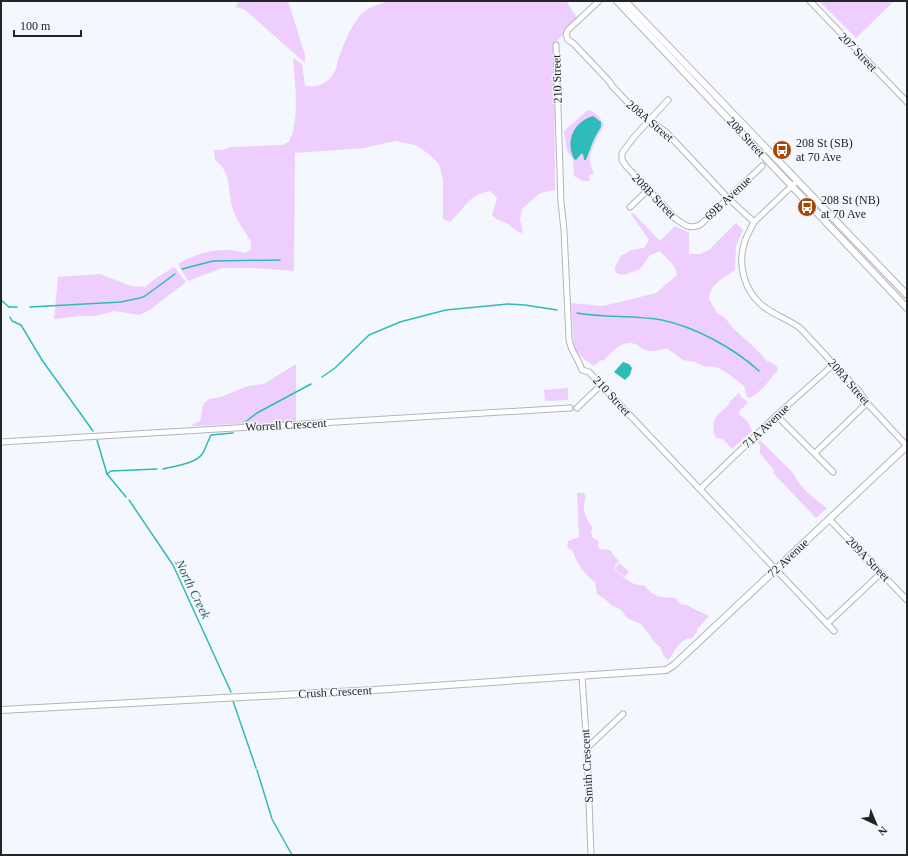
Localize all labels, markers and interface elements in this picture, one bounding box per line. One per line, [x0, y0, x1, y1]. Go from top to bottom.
scale bar [14, 12, 81, 38]
text: 100 m [20, 19, 51, 33]
street label: 207 Street [836, 30, 881, 75]
street label: 210 Street [549, 54, 565, 104]
street label: 208A Street [624, 97, 677, 145]
street label: 208 Street [724, 114, 768, 160]
place label: 208 St (SB) at 70 Ave [796, 136, 853, 164]
bus stop icon: 208 St (SB) at 70 Ave [771, 139, 793, 161]
street label: 208B Street [629, 171, 679, 222]
street label: 69B Avenue [702, 173, 754, 223]
place label: 208 St (NB) at 70 Ave [821, 193, 880, 221]
bus stop icon: 208 St (NB) at 70 Ave [796, 196, 818, 218]
street label: 208A Street [825, 356, 873, 409]
street label: 210 Street [590, 373, 634, 419]
street label: 71A Avenue [740, 401, 792, 451]
street label: Worrell Crescent [245, 416, 328, 434]
street label: 209A Street [843, 534, 893, 585]
street label: 72 Avenue [765, 536, 811, 580]
water label: North Creek [172, 556, 214, 621]
street label: Crush Crescent [298, 683, 373, 701]
street label: Smith Crescent [578, 728, 596, 803]
north arrow [856, 804, 896, 844]
text: N [876, 824, 890, 838]

